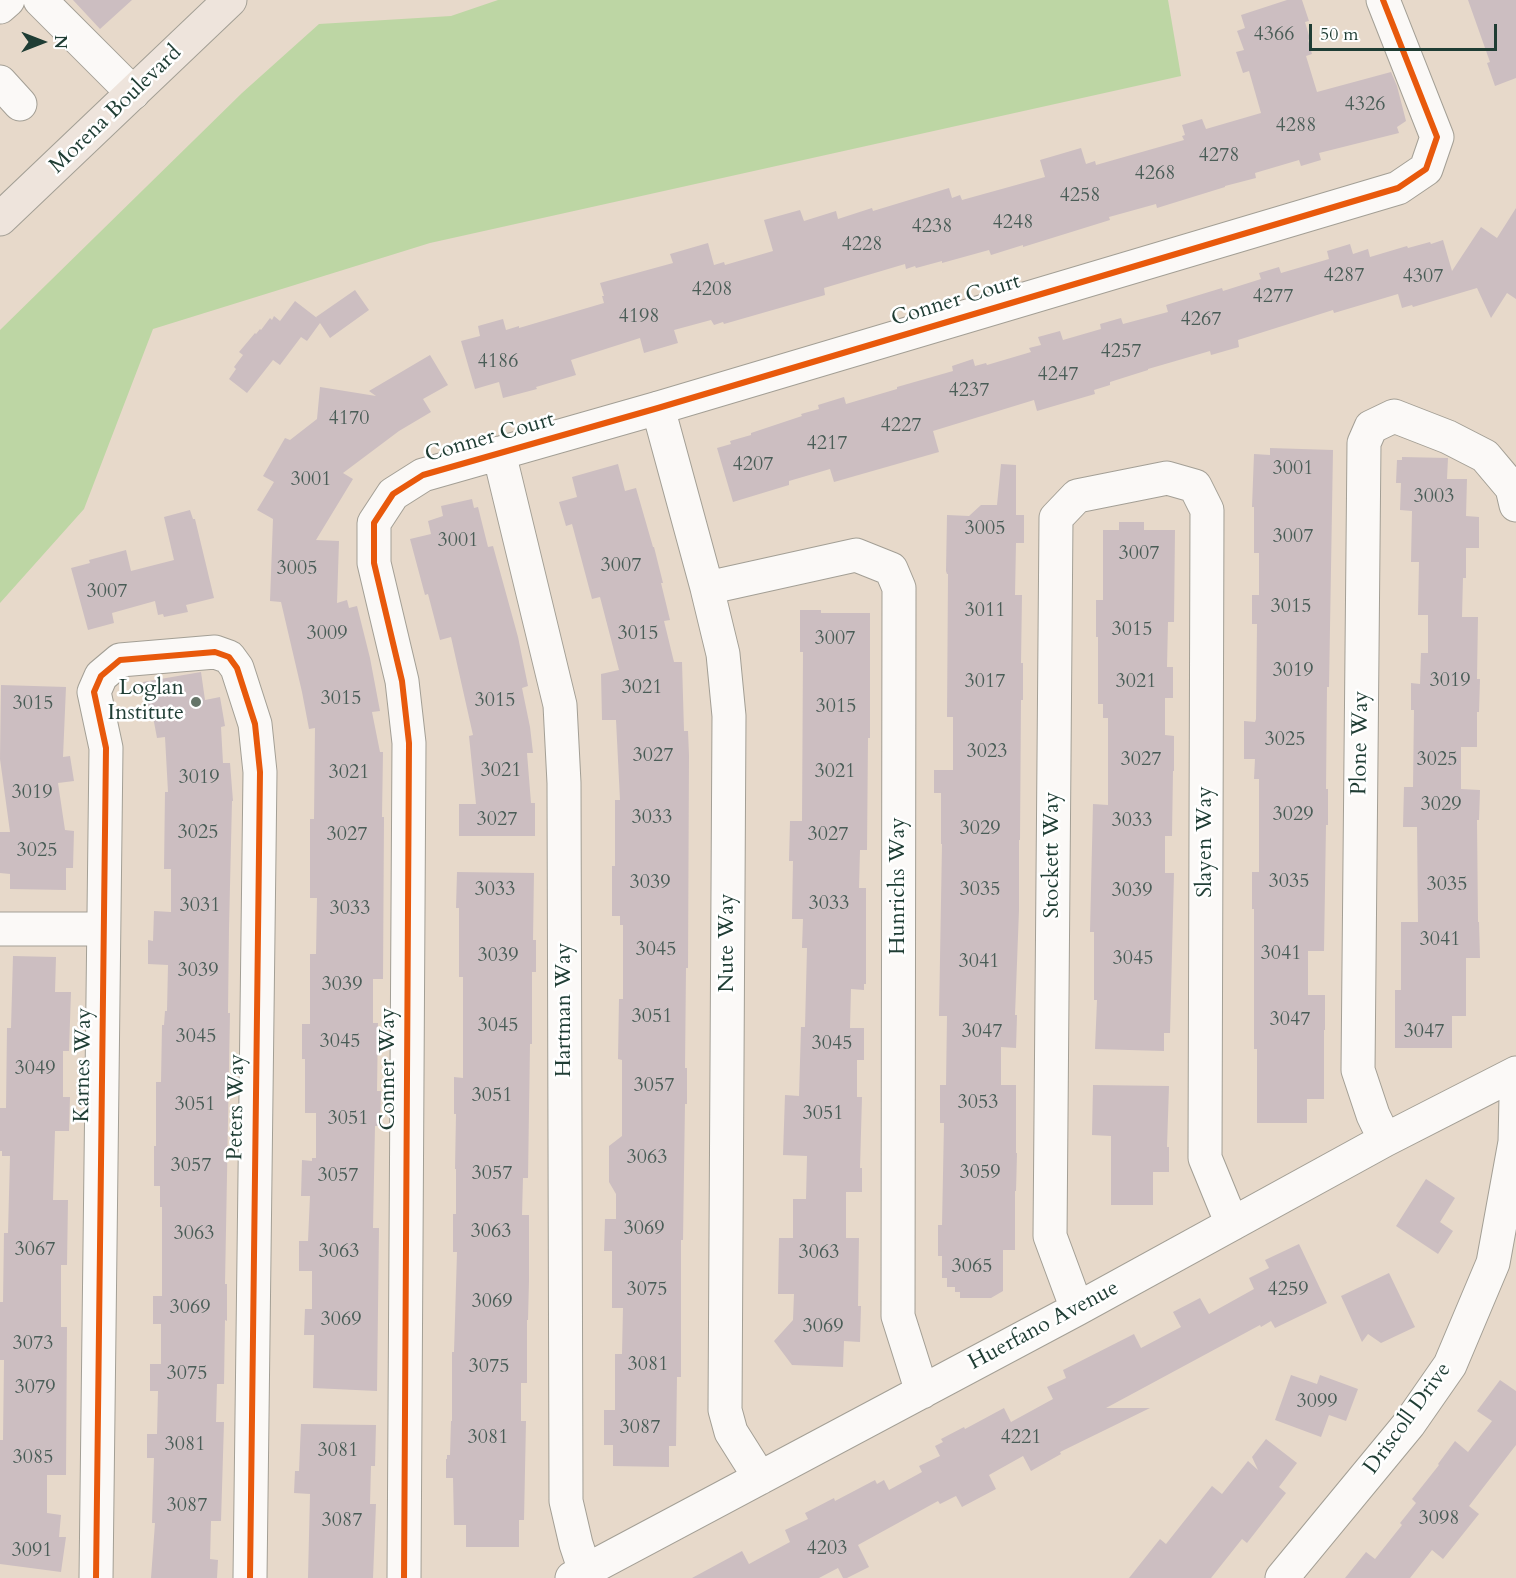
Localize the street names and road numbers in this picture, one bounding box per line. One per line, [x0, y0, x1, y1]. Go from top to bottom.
street label: Morena Boulevard [44, 40, 188, 180]
street label: Conner Court [888, 269, 1024, 333]
street label: Conner Court [422, 407, 558, 469]
street label: Plone Way [1347, 691, 1375, 795]
street label: Slayen Way [1193, 786, 1219, 898]
street label: Stockett Way [1040, 792, 1066, 918]
street label: Hunrichs Way [886, 817, 912, 955]
street label: Nute Way [715, 893, 741, 993]
street label: Hartman Way [552, 943, 578, 1077]
street label: Karnes Way [70, 1007, 98, 1123]
street label: Conner Way [376, 1007, 402, 1131]
street label: Peters Way [223, 1053, 251, 1161]
street label: Huerfano Avenue [964, 1275, 1124, 1377]
street label: Driscoll Drive [1359, 1358, 1457, 1480]

